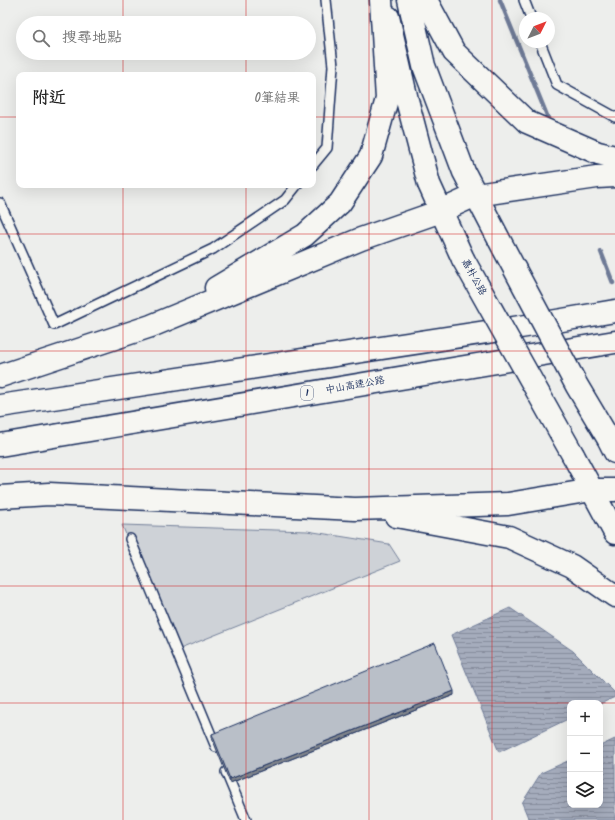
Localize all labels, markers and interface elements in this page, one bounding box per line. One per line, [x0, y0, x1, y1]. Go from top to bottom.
north arrow [519, 12, 555, 48]
search box [16, 16, 316, 60]
text: 搜尋地點 [62, 26, 122, 50]
icon: search [30, 27, 52, 49]
text: 附近 [32, 85, 66, 112]
text: 0筆結果 [254, 88, 300, 109]
street label: 嘉朴公路 [457, 256, 491, 298]
street label: 中山高速公路 [324, 372, 386, 398]
road number: 1 [301, 386, 313, 400]
map controls [567, 700, 603, 808]
button: + [567, 700, 603, 736]
button: − [567, 736, 603, 772]
button: layers [567, 772, 603, 808]

